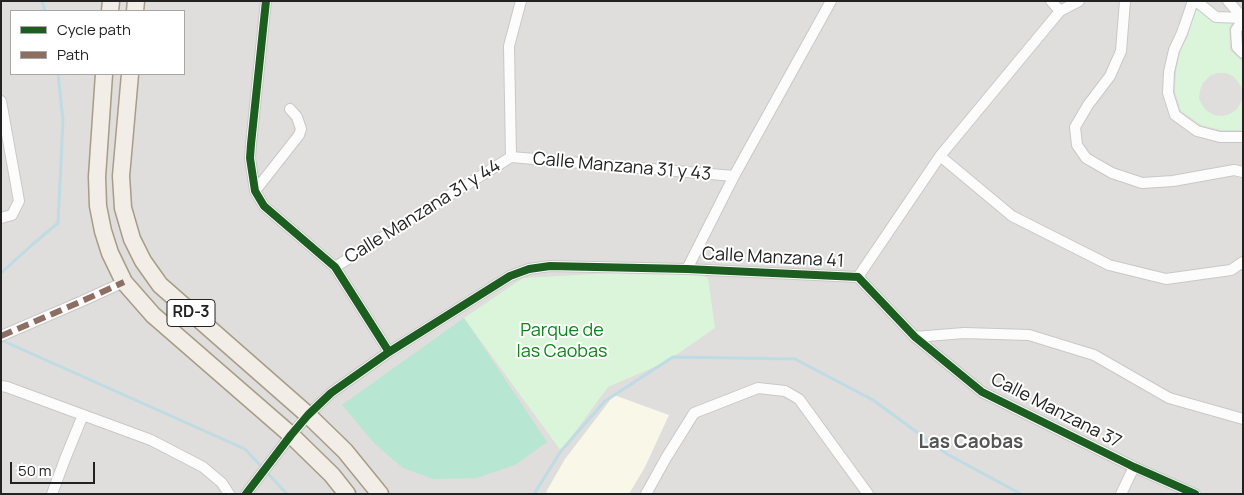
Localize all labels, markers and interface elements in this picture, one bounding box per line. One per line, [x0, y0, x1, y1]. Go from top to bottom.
legend [10, 10, 185, 75]
text: Cycle path [57, 19, 131, 40]
text: Path [57, 44, 89, 65]
street label: Calle Manzana 31 y 43 [532, 148, 712, 186]
street label: Calle Manzana 31 y 44 [341, 155, 505, 269]
street label: Calle Manzana 41 [701, 243, 845, 273]
road number: RD-3 [167, 300, 215, 326]
park label: Parque de las Caobas [517, 320, 607, 362]
street label: Calle Manzana 37 [987, 369, 1125, 453]
district label: Las Caobas [919, 432, 1023, 454]
scale bar [12, 452, 98, 484]
text: 50 m [18, 460, 52, 481]

